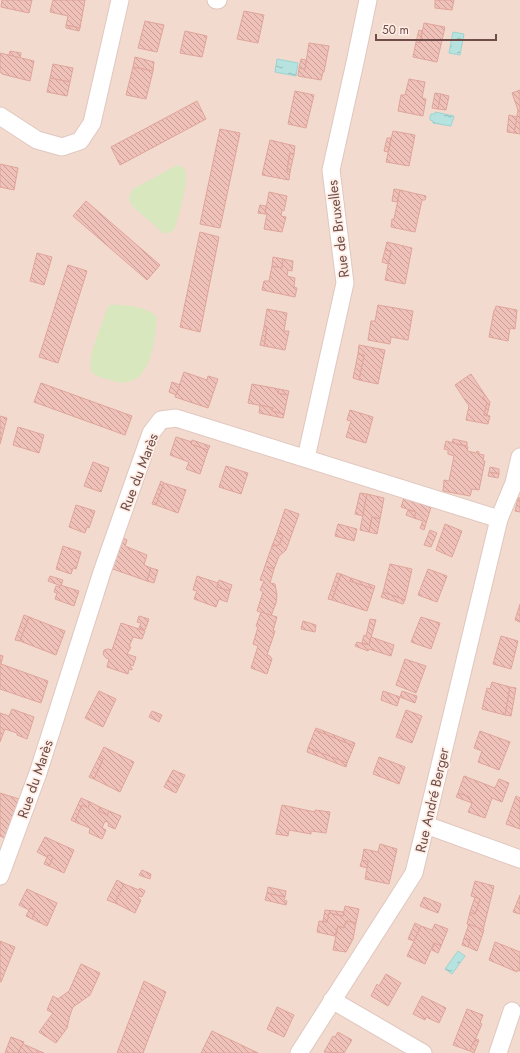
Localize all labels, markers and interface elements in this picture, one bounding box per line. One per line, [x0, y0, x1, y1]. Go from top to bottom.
scale bar [376, 16, 496, 42]
text: 50 m [382, 21, 409, 39]
street label: Rue de Bruxelles [322, 179, 354, 279]
street label: Rue du Marès [115, 430, 163, 514]
street label: Rue du Marès [12, 737, 58, 821]
street label: Rue André Berger [410, 746, 454, 854]

